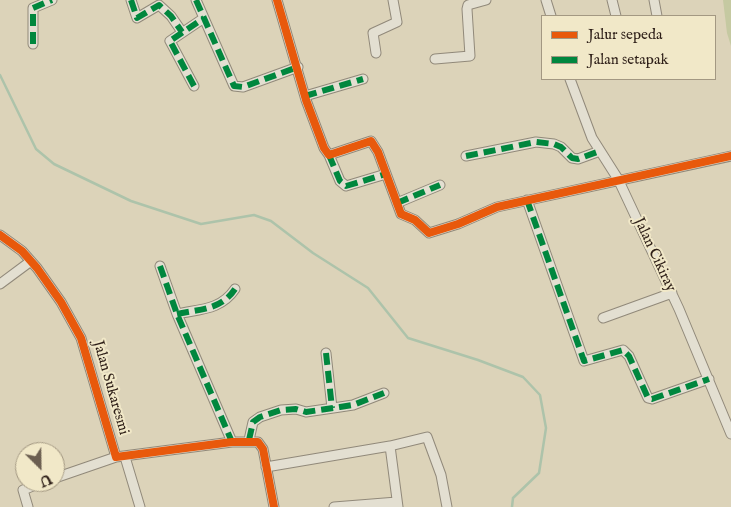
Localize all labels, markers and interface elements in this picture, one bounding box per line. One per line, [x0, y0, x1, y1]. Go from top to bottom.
legend [541, 15, 716, 80]
text: Jalur sepeda [588, 25, 662, 44]
text: Jalan setapak [588, 50, 669, 69]
street label: Jalan Cikiray [629, 215, 679, 295]
street label: Jalan Sukaresmi [88, 339, 132, 437]
north arrow [15, 442, 65, 492]
text: U [37, 469, 54, 490]

